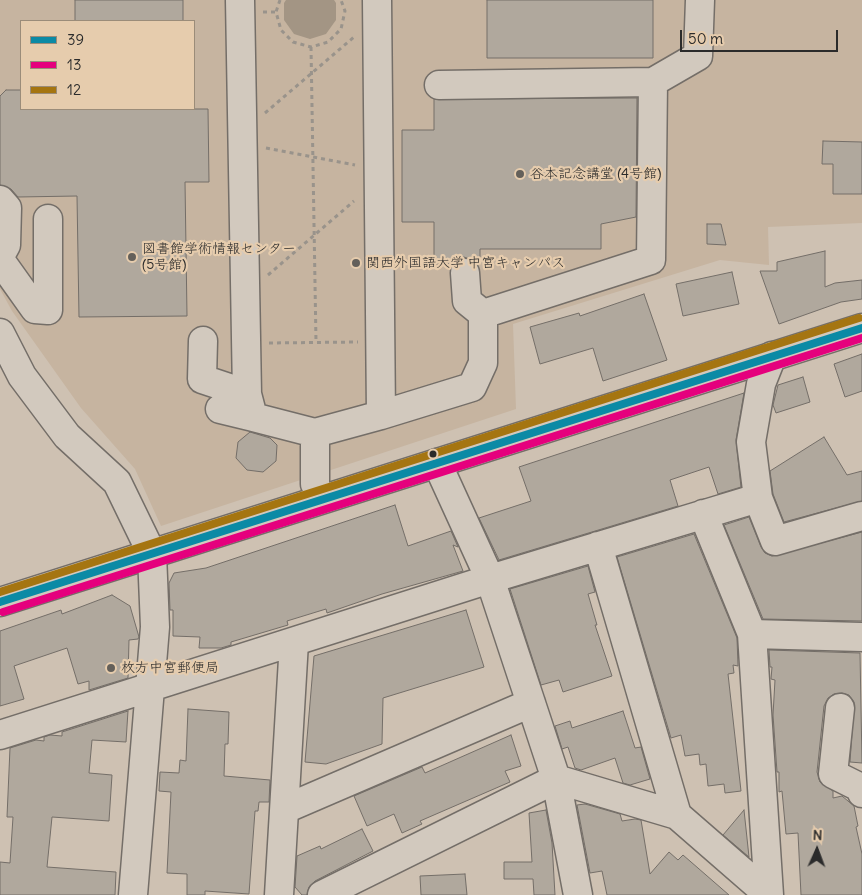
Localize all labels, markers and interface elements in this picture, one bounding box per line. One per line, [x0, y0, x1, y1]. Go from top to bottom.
legend [20, 20, 195, 110]
scale bar [682, 20, 840, 52]
text: 50 m [688, 29, 723, 48]
text: 39 [67, 30, 84, 49]
text: 13 [67, 55, 81, 74]
text: 12 [67, 80, 81, 99]
place label: 谷本記念講堂 (4号館) [530, 166, 661, 182]
marker: 谷本記念講堂 (4号館) [514, 168, 526, 180]
place label: 図書館学術情報センター (5号館) [142, 241, 296, 274]
marker: 図書館学術情報センター (5号館) [126, 251, 138, 263]
place label: 関西外国語大学 中宮キャンパス [366, 255, 565, 271]
marker: 関西外国語大学 中宮キャンパス [350, 257, 362, 269]
unlabelled marker [428, 449, 438, 459]
place label: 枚方中宮郵便局 [121, 660, 219, 676]
marker: 枚方中宮郵便局 [105, 662, 117, 674]
north arrow [792, 825, 842, 875]
text: N [812, 826, 823, 844]

